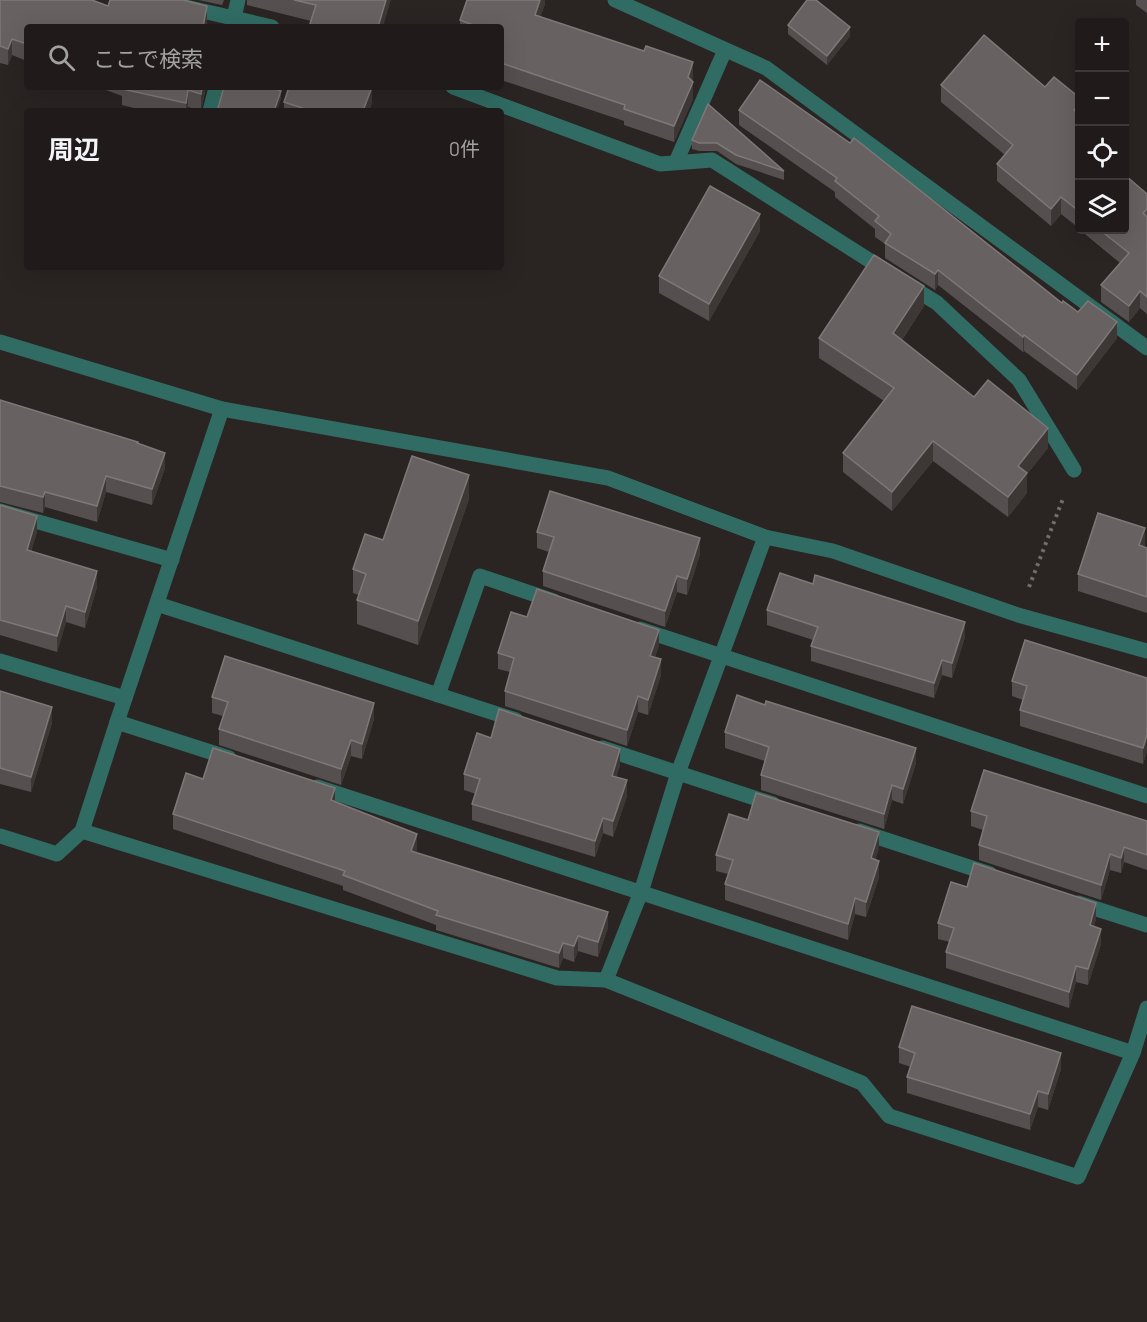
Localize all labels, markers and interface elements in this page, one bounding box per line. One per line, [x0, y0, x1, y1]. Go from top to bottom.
map controls [1075, 18, 1129, 234]
button: + [1075, 18, 1129, 72]
search box [24, 24, 504, 90]
icon: search [45, 41, 78, 74]
text: ここで検索 [93, 45, 203, 71]
button: − [1075, 72, 1129, 126]
button: locate [1075, 126, 1129, 180]
text: 周辺 [48, 133, 100, 164]
text: 0件 [449, 136, 480, 160]
button: layers [1075, 180, 1129, 234]

